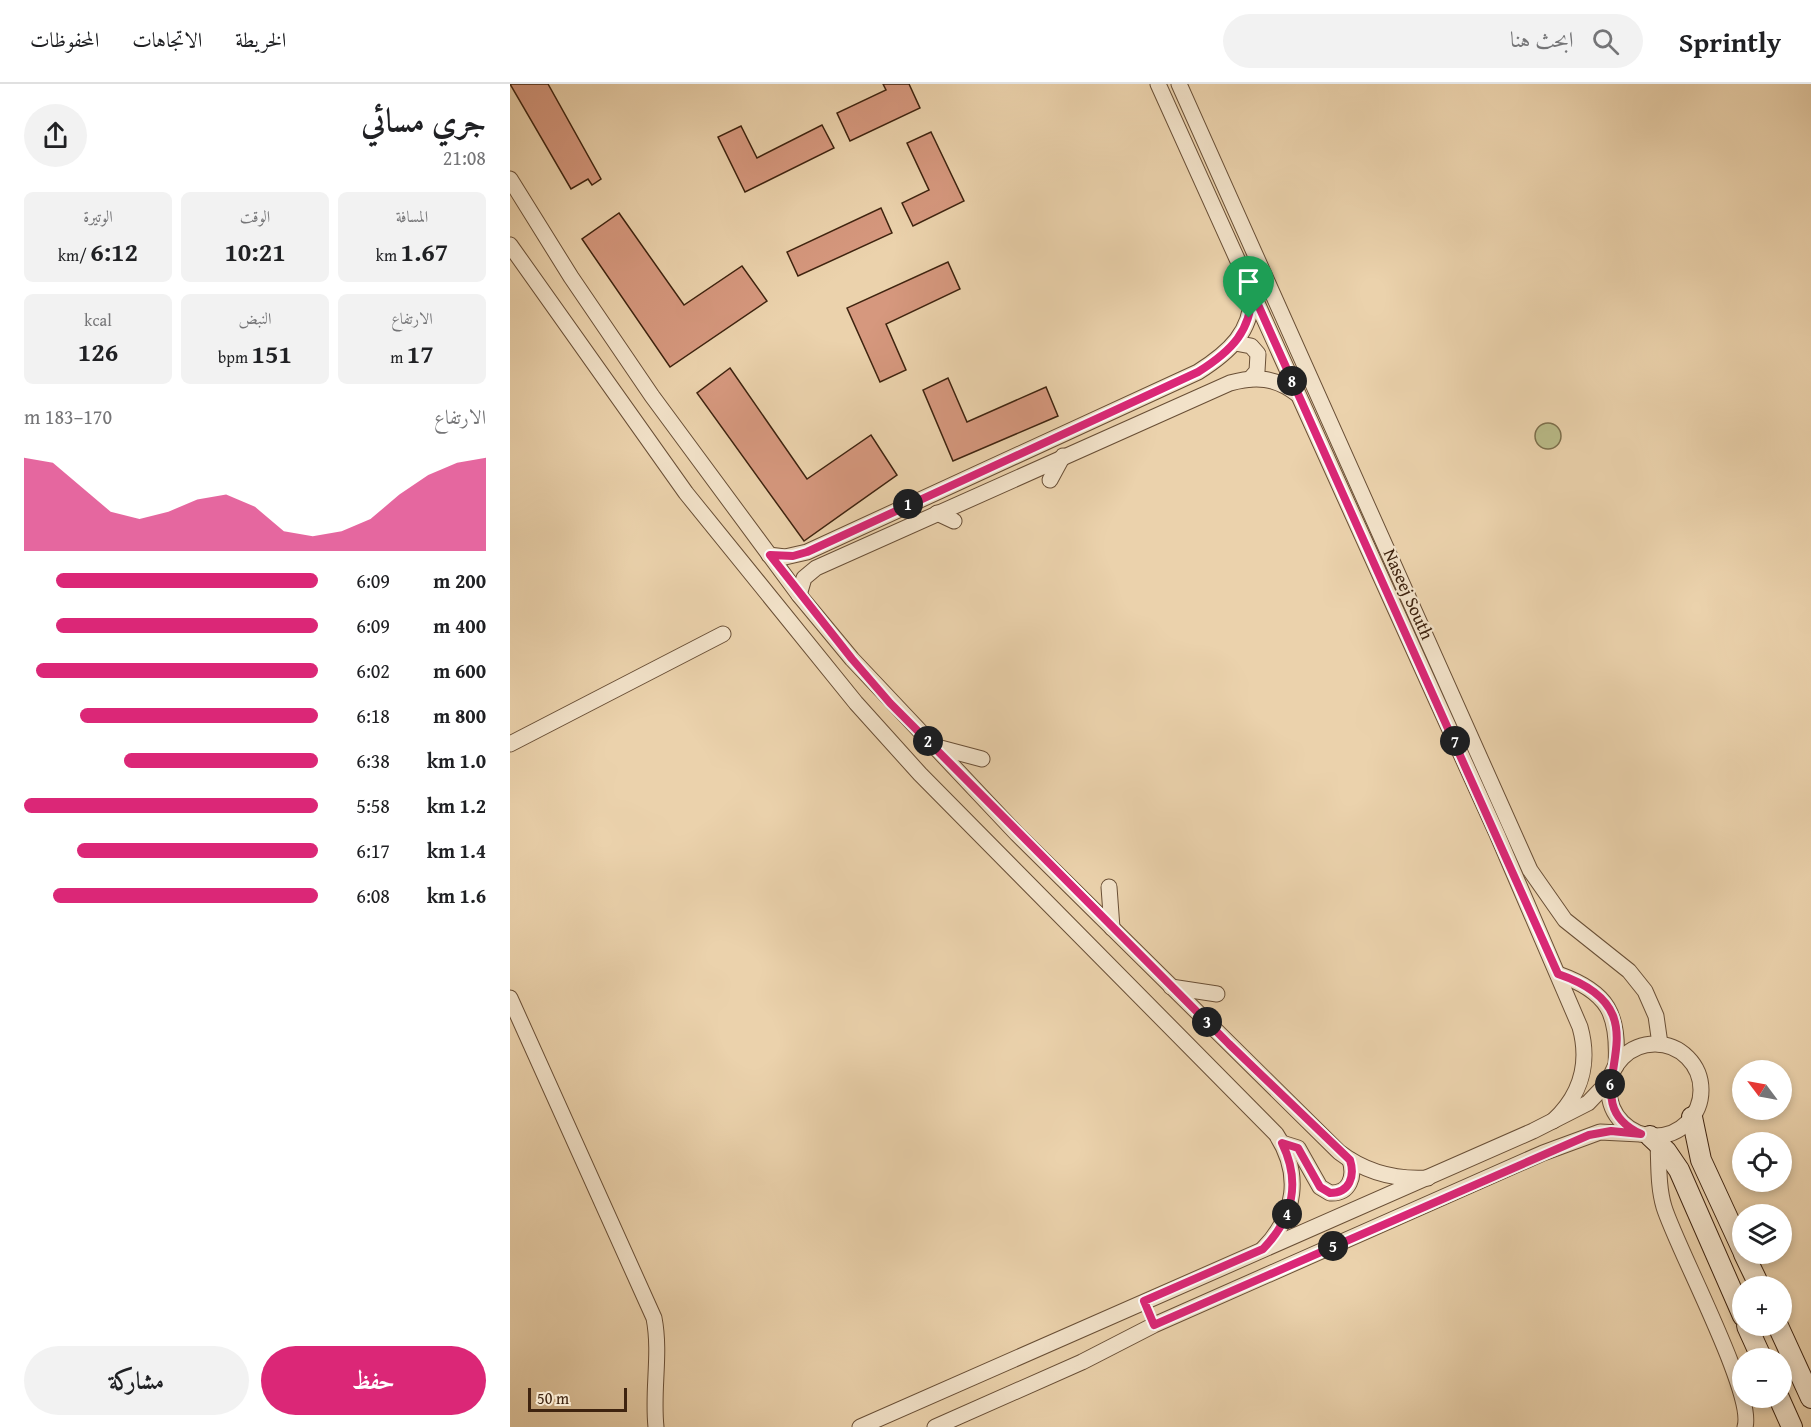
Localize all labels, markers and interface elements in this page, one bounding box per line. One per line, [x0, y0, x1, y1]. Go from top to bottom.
search box [1223, 14, 1643, 68]
text: Sprintly [1679, 21, 1781, 62]
text: ابحث هنا [1510, 23, 1574, 55]
text: المحفوظات [30, 24, 99, 55]
text: الاتجاهات [132, 24, 202, 55]
text: الخريطة [235, 24, 286, 55]
icon: search [1589, 25, 1622, 58]
text: جري مسائي [361, 96, 486, 144]
button: share [24, 104, 87, 167]
text: 21:08 [443, 143, 486, 172]
text: الوتيرة [83, 204, 113, 228]
text: الوقت [240, 204, 270, 228]
text: المسافة [396, 204, 428, 228]
text: 6:12 [90, 232, 138, 271]
text: 10:21 [224, 232, 286, 271]
text: 1.67 [400, 232, 448, 271]
text: /km [58, 243, 90, 267]
text: km [376, 243, 400, 267]
pin [1223, 256, 1274, 318]
icon: arrive [1232, 265, 1265, 298]
text: النبض [239, 306, 271, 330]
text: الارتفاع [391, 306, 433, 330]
text: kcal [84, 308, 112, 332]
text: 126 [78, 332, 118, 371]
text: 151 [252, 334, 292, 373]
text: 17 [407, 334, 434, 373]
text: bpm [218, 345, 252, 369]
text: m [390, 345, 407, 369]
pin: 8 [1277, 366, 1307, 396]
text: 8 [1288, 369, 1296, 393]
text: 170–183 m [24, 402, 112, 431]
text: الارتفاع [434, 402, 486, 431]
pin: 1 [893, 489, 923, 519]
text: 1 [904, 492, 912, 516]
street label: Naseej South [1377, 544, 1441, 644]
text: 6:09 [356, 566, 390, 595]
text: 200 m [433, 566, 486, 595]
text: 6:09 [356, 611, 390, 640]
text: 400 m [433, 611, 486, 640]
text: 6:02 [356, 656, 390, 685]
text: 600 m [433, 656, 486, 685]
text: 6:18 [356, 701, 390, 730]
text: 800 m [433, 701, 486, 730]
pin: 2 [913, 726, 943, 756]
pin: 7 [1440, 726, 1470, 756]
text: 2 [924, 729, 932, 753]
text: 7 [1451, 729, 1459, 753]
text: 6:38 [356, 746, 390, 775]
text: 1.0 km [427, 746, 486, 775]
text: 5:58 [356, 791, 390, 820]
text: 1.2 km [427, 791, 486, 820]
text: 6:17 [356, 836, 390, 865]
text: 1.4 km [427, 836, 486, 865]
text: 6:08 [356, 881, 390, 910]
text: 1.6 km [427, 881, 486, 910]
pin: 3 [1192, 1007, 1222, 1037]
text: 3 [1203, 1010, 1211, 1034]
north arrow [1732, 1060, 1792, 1120]
map controls [1732, 1060, 1792, 1408]
pin: 6 [1595, 1069, 1625, 1099]
text: 6 [1606, 1072, 1614, 1096]
button: locate [1732, 1132, 1792, 1192]
pin: 4 [1272, 1199, 1302, 1229]
text: 4 [1283, 1202, 1291, 1226]
button: layers [1732, 1204, 1792, 1264]
pin: 5 [1318, 1231, 1348, 1261]
text: 5 [1329, 1234, 1337, 1258]
button: + [1732, 1276, 1792, 1336]
button: مشاركة [24, 1346, 249, 1415]
button: حفظ [261, 1346, 486, 1415]
button: − [1732, 1348, 1792, 1408]
scale bar [528, 1385, 627, 1412]
text: 50 m [537, 1386, 569, 1410]

